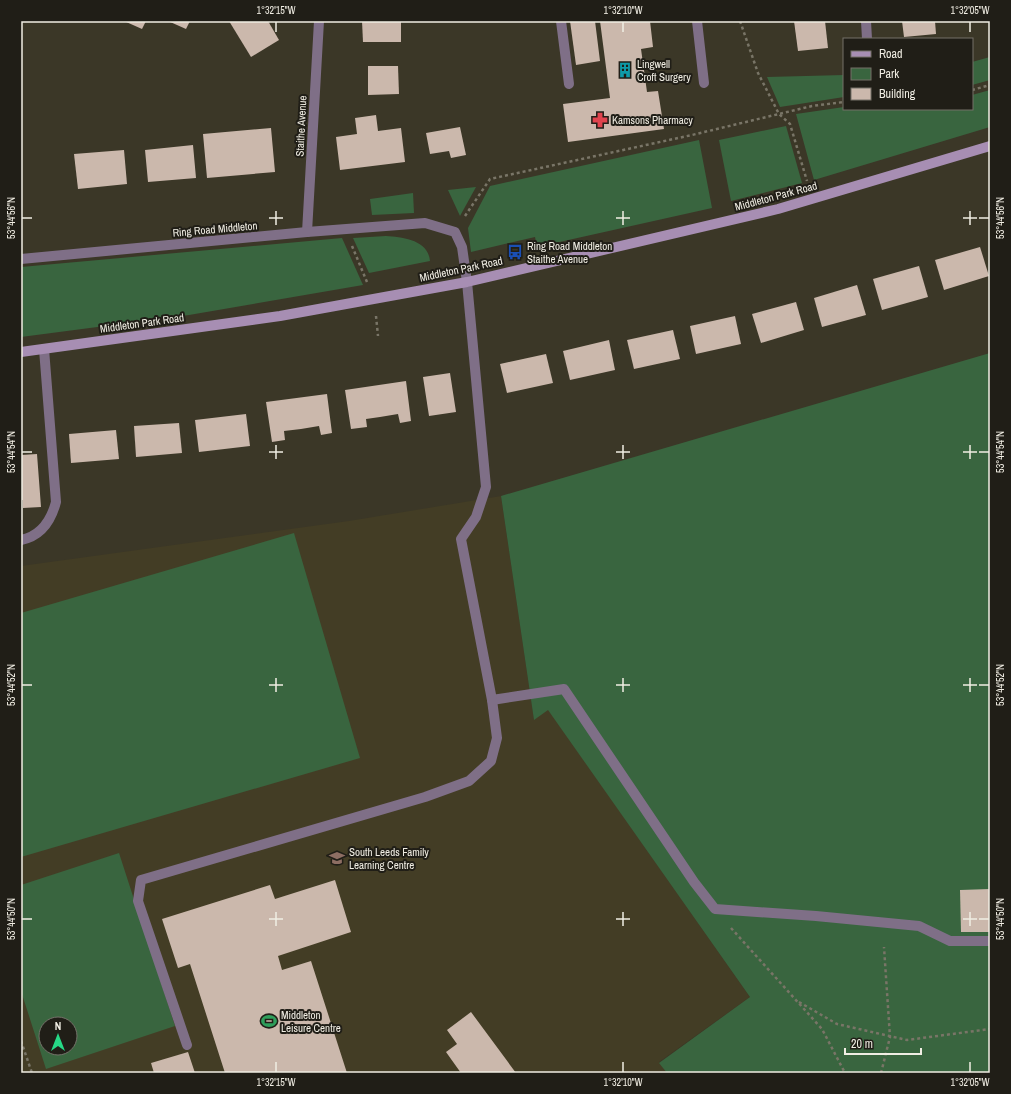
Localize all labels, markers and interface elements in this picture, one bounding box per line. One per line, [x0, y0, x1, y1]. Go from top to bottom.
text: 1°32'15"W [256, 4, 296, 17]
text: 1°32'10"W [603, 4, 643, 17]
text: 1°32'05"W [950, 4, 990, 17]
legend [843, 38, 973, 110]
text: Road [879, 46, 903, 62]
place label: Lingwell Croft Surgery [637, 57, 691, 84]
building icon: Lingwell Croft Surgery [616, 61, 634, 79]
text: Park [879, 66, 899, 82]
text: Building [879, 86, 916, 102]
street label: Staithe Avenue [292, 95, 310, 157]
pharmacy icon: Kamsons Pharmacy [591, 111, 609, 129]
place label: Kamsons Pharmacy [612, 113, 693, 127]
street label: Middleton Park Road [733, 178, 819, 214]
text: 53°44'56"N [5, 197, 18, 239]
text: 53°44'56"N [994, 197, 1007, 239]
street label: Ring Road Middleton [172, 218, 258, 240]
place label: Ring Road Middleton Staithe Avenue [527, 239, 612, 266]
bus stop icon: Ring Road Middleton Staithe Avenue [506, 243, 524, 261]
street label: Middleton Park Road [418, 253, 504, 285]
street label: Middleton Park Road [99, 310, 185, 336]
text: 53°44'54"N [5, 431, 18, 473]
text: 53°44'54"N [994, 431, 1007, 473]
text: 53°44'52"N [5, 664, 18, 706]
text: 53°44'52"N [994, 664, 1007, 706]
place label: South Leeds Family Learning Centre [349, 845, 429, 872]
school or university icon: South Leeds Family Learning Centre [328, 849, 346, 867]
text: 53°44'50"N [5, 898, 18, 940]
text: 53°44'50"N [994, 898, 1007, 940]
place label: Middleton Leisure Centre [281, 1008, 341, 1035]
sports icon: Middleton Leisure Centre [260, 1012, 278, 1030]
north arrow [38, 1016, 78, 1056]
text: N [55, 1019, 61, 1033]
scale bar [845, 1030, 921, 1056]
text: 20 m [851, 1036, 873, 1052]
text: 1°32'15"W [256, 1076, 296, 1089]
text: 1°32'10"W [603, 1076, 643, 1089]
text: 1°32'05"W [950, 1076, 990, 1089]

